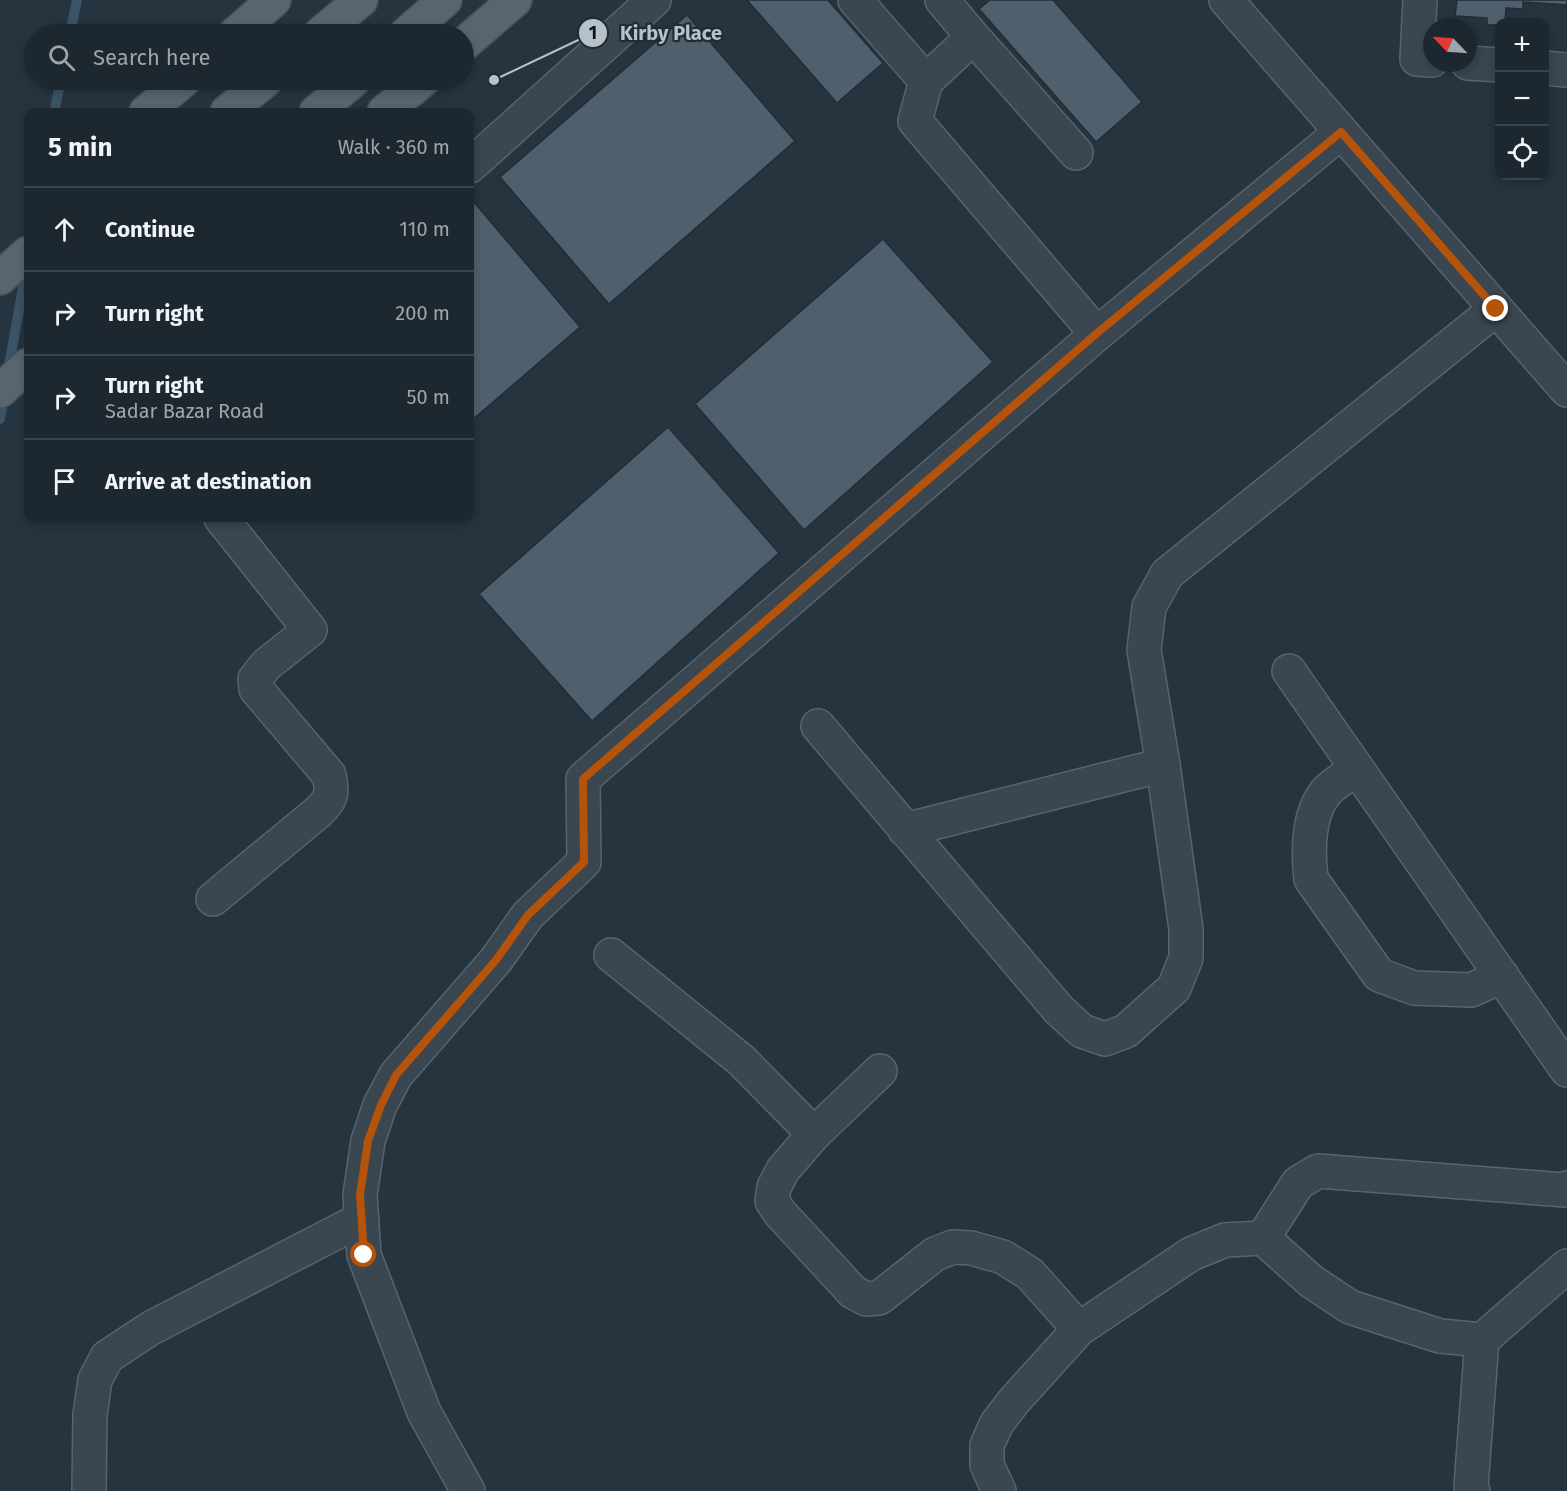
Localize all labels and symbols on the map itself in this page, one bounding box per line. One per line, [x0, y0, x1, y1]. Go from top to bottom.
callout: Kirby Place [578, 14, 734, 52]
north arrow [1423, 18, 1477, 72]
text: Kirby Place [620, 21, 722, 45]
text: 1 [589, 22, 597, 44]
route end [1482, 295, 1508, 321]
route start [350, 1241, 376, 1267]

